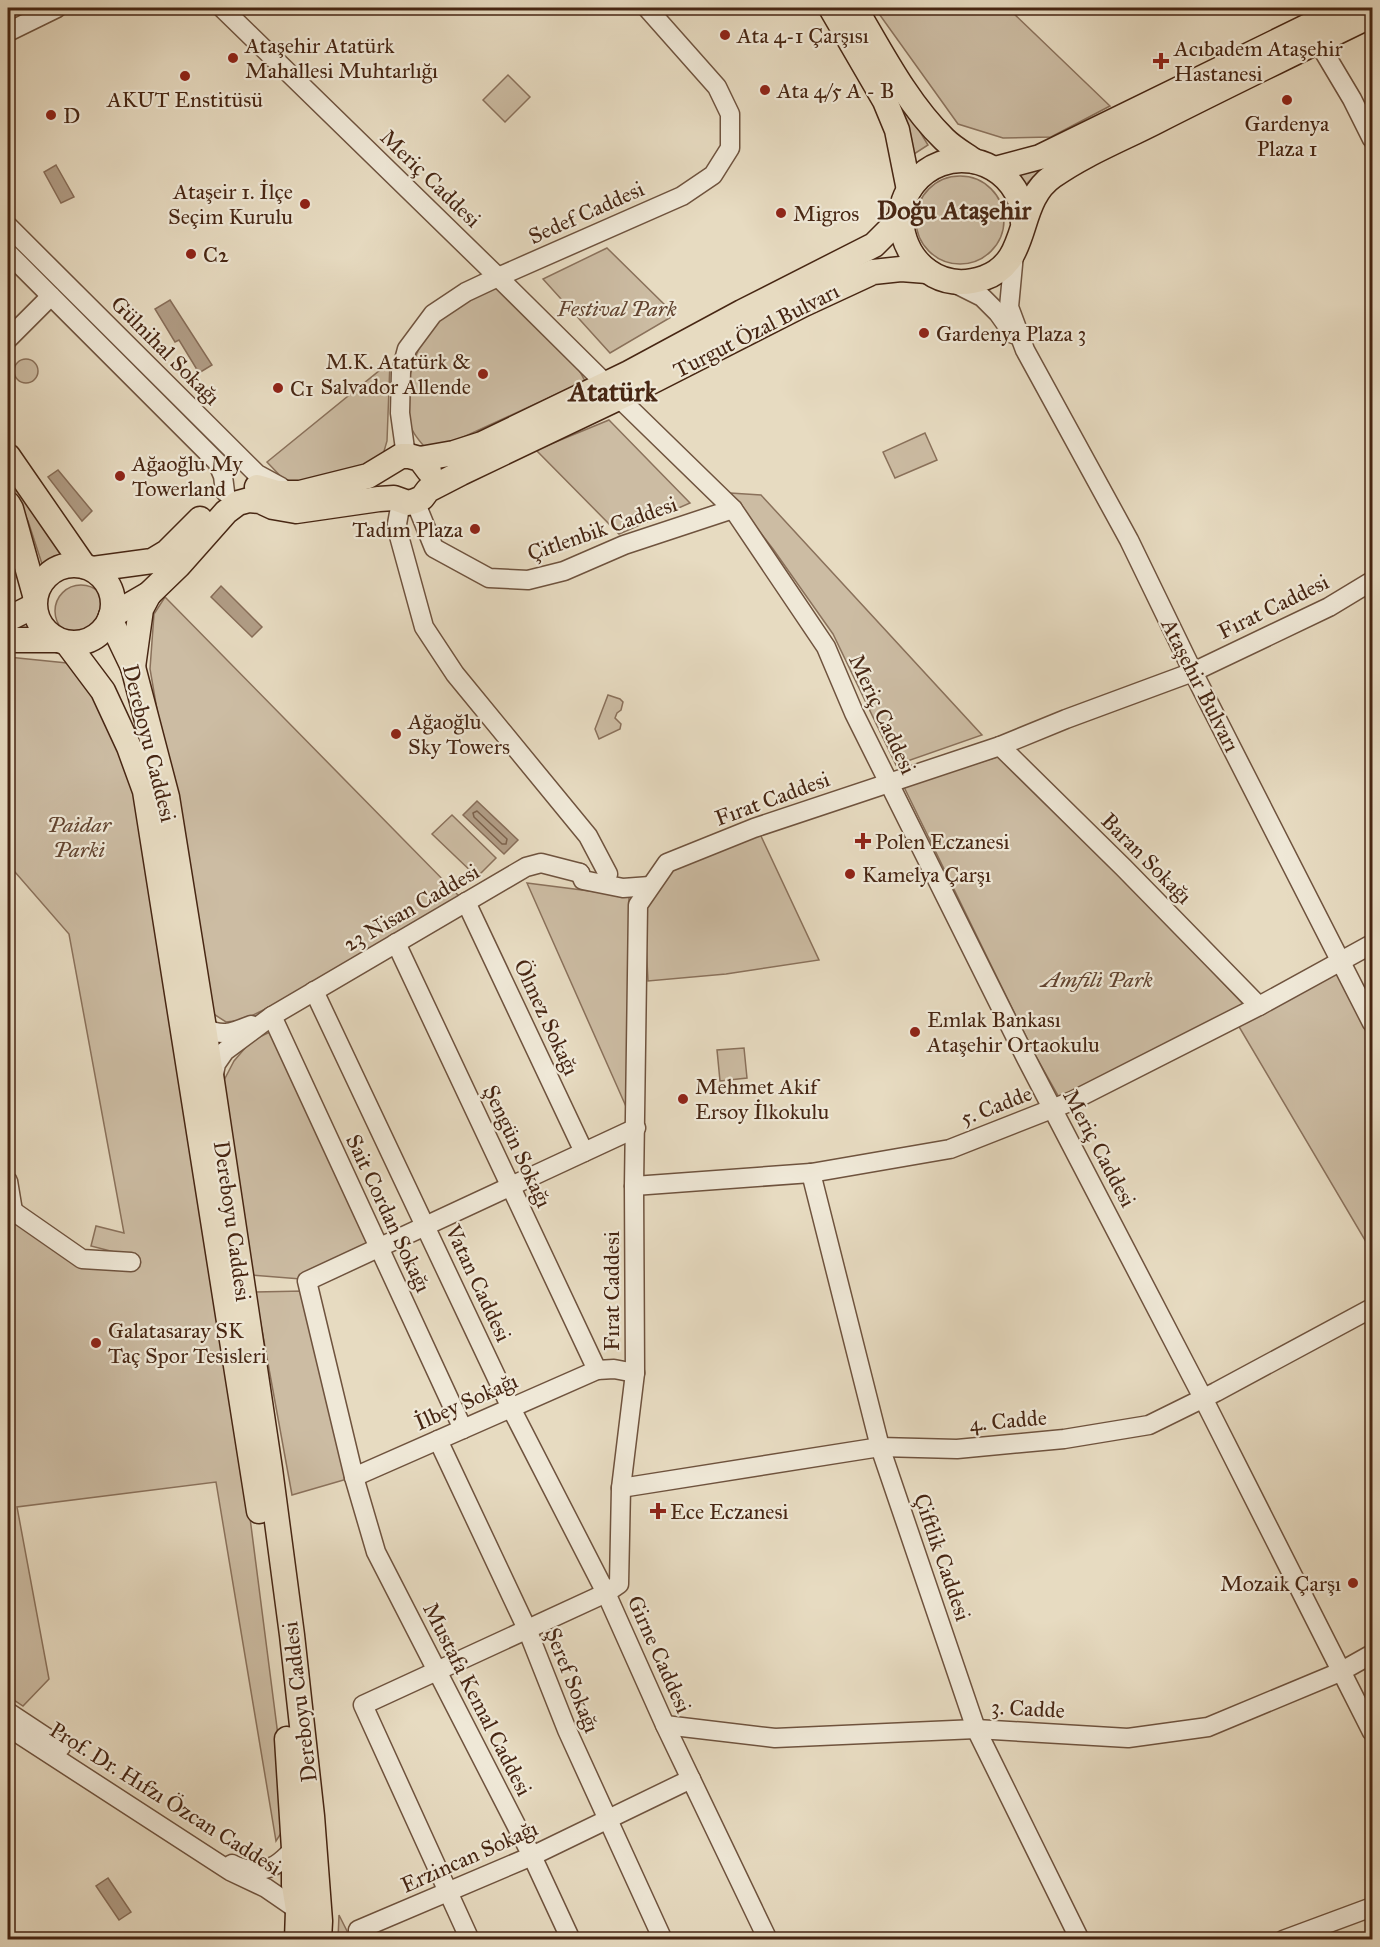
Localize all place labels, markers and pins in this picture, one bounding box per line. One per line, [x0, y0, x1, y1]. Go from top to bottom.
place label: Ata 4-1 Çarşısı [736, 22, 869, 49]
marker: Ata 4-1 Çarşısı [718, 28, 732, 42]
place label: Ataşehir Atatürk Mahallesi Muhtarlığı [244, 32, 438, 84]
place label: Acıbadem Ataşehir Hastanesi [1173, 35, 1344, 87]
marker: Ataşehir Atatürk Mahallesi Muhtarlığı [226, 51, 240, 65]
marker: Acıbadem Ataşehir Hastanesi [1152, 52, 1170, 70]
marker: AKUT Enstitüsü [178, 69, 192, 83]
place label: Ata 4/5 A - B [776, 77, 894, 104]
marker: Ata 4/5 A - B [758, 83, 772, 97]
place label: AKUT Enstitüsü [106, 86, 263, 113]
marker: Gardenya Plaza 1 [1280, 93, 1294, 107]
place label: D [63, 102, 80, 129]
marker: D [44, 108, 58, 122]
place label: Gardenya Plaza 1 [1245, 110, 1330, 162]
place label: Ataşeir 1. İlçe Seçim Kurulu [168, 178, 293, 230]
marker: Ataşeir 1. İlçe Seçim Kurulu [298, 197, 312, 211]
place label: Migros [793, 200, 859, 227]
marker: Migros [774, 206, 788, 220]
place label: C2 [203, 241, 229, 268]
marker: C2 [184, 247, 198, 261]
place label: Gardenya Plaza 3 [936, 320, 1086, 347]
marker: Gardenya Plaza 3 [917, 326, 931, 340]
place label: M.K. Atatürk & Salvador Allende [320, 348, 471, 400]
marker: M.K. Atatürk & Salvador Allende [476, 367, 490, 381]
place label: C1 [290, 375, 314, 402]
marker: C1 [271, 381, 285, 395]
place label: Ağaoğlu My Towerland [131, 450, 243, 502]
marker: Ağaoğlu My Towerland [113, 469, 127, 483]
place label: Tadım Plaza [352, 516, 464, 543]
marker: Tadım Plaza [468, 522, 482, 536]
place label: Ağaoğlu Sky Towers [407, 708, 510, 760]
marker: Ağaoğlu Sky Towers [389, 727, 403, 741]
place label: Polen Eczanesi [875, 828, 1010, 855]
marker: Polen Eczanesi [856, 834, 870, 848]
place label: Kamelya Çarşı [862, 861, 991, 888]
marker: Kamelya Çarşı [843, 867, 857, 881]
place label: Emlak Bankası Ataşehir Ortaokulu [926, 1006, 1100, 1058]
marker: Emlak Bankası Ataşehir Ortaokulu [908, 1025, 922, 1039]
place label: Mehmet Akif Ersoy İlkokulu [695, 1073, 829, 1125]
marker: Mehmet Akif Ersoy İlkokulu [676, 1092, 690, 1106]
place label: Galatasaray SK Taç Spor Tesisleri [108, 1317, 267, 1369]
marker: Galatasaray SK Taç Spor Tesisleri [89, 1336, 103, 1350]
place label: Ece Eczanesi [670, 1498, 789, 1525]
marker: Ece Eczanesi [651, 1504, 665, 1518]
place label: Mozaik Çarşı [1220, 1570, 1341, 1597]
marker: Mozaik Çarşı [1346, 1576, 1360, 1590]

